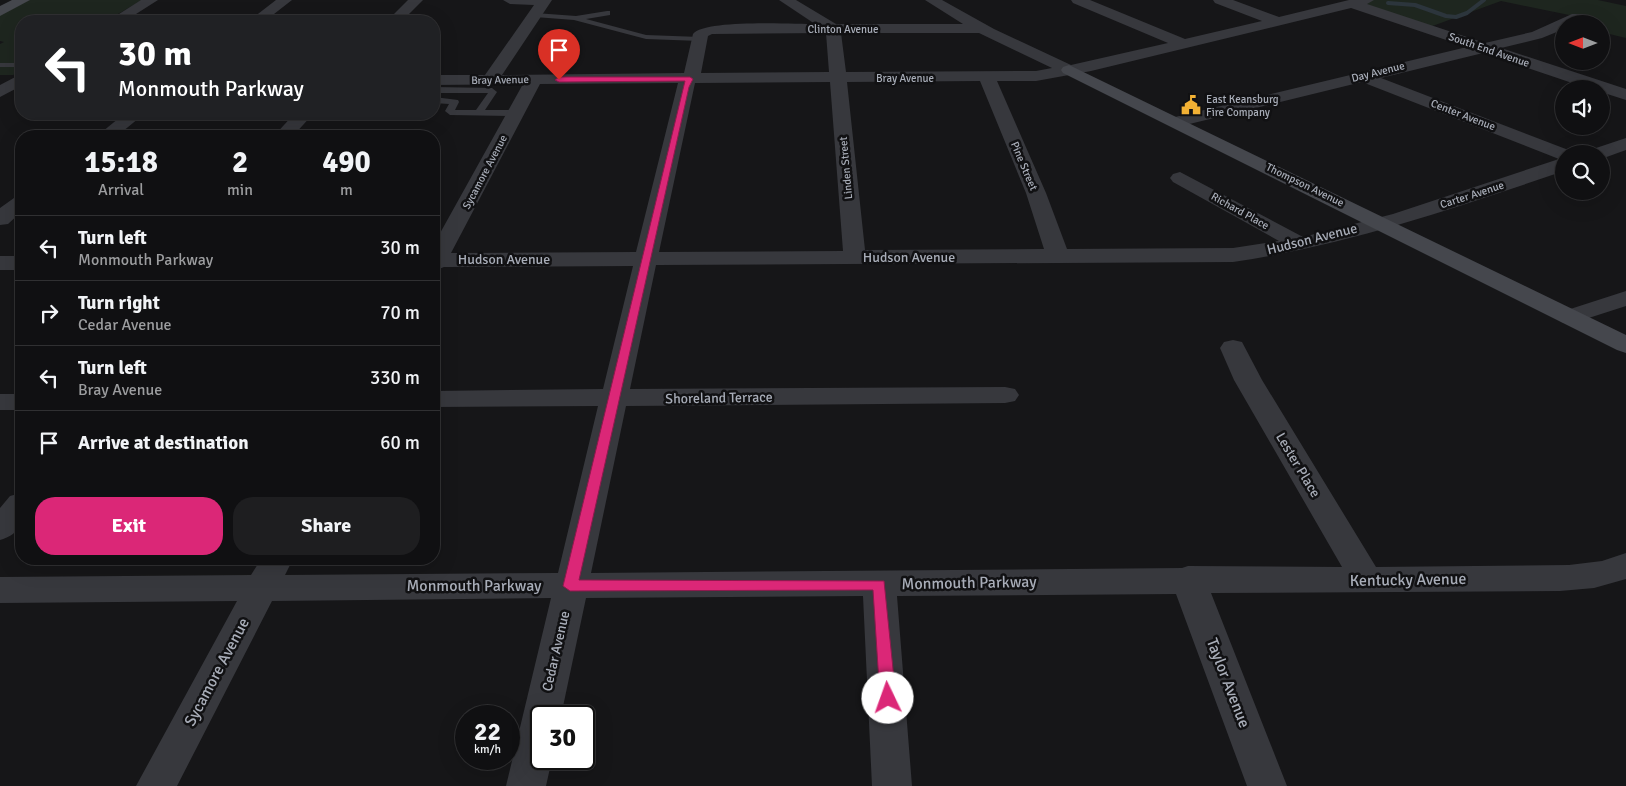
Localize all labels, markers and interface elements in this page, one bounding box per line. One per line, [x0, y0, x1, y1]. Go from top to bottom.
north arrow [1555, 15, 1610, 70]
map controls [1555, 15, 1610, 200]
street label: Clinton Avenue [807, 23, 879, 36]
pin [538, 29, 580, 80]
street label: South End Avenue [1447, 30, 1531, 70]
text: 30 m [118, 32, 192, 75]
icon: left [35, 35, 100, 100]
icon: arrive [545, 36, 573, 64]
street label: Day Avenue [1350, 59, 1406, 85]
street label: Bray Avenue [876, 72, 934, 85]
street label: Bray Avenue [471, 73, 529, 87]
text: Monmouth Parkway [118, 75, 304, 102]
button: sound [1555, 80, 1610, 135]
place label: East Keansburg Fire Company [1206, 93, 1279, 119]
public building icon: East Keansburg Fire Company [1180, 94, 1202, 116]
street label: Center Avenue [1429, 97, 1497, 133]
street label: Sycamore Avenue [460, 133, 510, 211]
street label: Linden Street [837, 136, 855, 200]
street label: Pine Street [1008, 140, 1040, 193]
text: 15:18 [84, 144, 158, 181]
text: 2 [232, 144, 248, 181]
text: 490 [322, 144, 371, 181]
button: search [1555, 145, 1610, 200]
street label: Thompson Avenue [1264, 161, 1346, 209]
street label: Carter Avenue [1438, 179, 1506, 211]
text: Arrival [98, 180, 144, 200]
text: min [227, 180, 253, 200]
text: m [340, 180, 353, 200]
street label: Richard Place [1209, 190, 1271, 232]
street label: Hudson Avenue [1265, 220, 1359, 258]
text: Turn left [78, 226, 147, 250]
icon: left [35, 234, 63, 262]
text: 30 m [380, 236, 420, 260]
street label: Hudson Avenue [863, 249, 955, 266]
text: Monmouth Parkway [78, 250, 213, 270]
street label: Hudson Avenue [458, 251, 550, 268]
text: Turn right [78, 291, 160, 315]
icon: right [35, 299, 63, 327]
text: 70 m [380, 301, 420, 325]
text: Cedar Avenue [78, 315, 172, 335]
text: Turn left [78, 356, 147, 380]
icon: left [35, 364, 63, 392]
text: 330 m [370, 366, 420, 390]
text: Bray Avenue [78, 380, 162, 400]
street label: Shoreland Terrace [665, 389, 773, 407]
icon: arrive [35, 429, 63, 457]
street label: Lester Place [1272, 429, 1324, 501]
text: Arrive at destination [78, 431, 249, 455]
text: 60 m [380, 431, 420, 455]
button: Exit [35, 497, 223, 555]
button: Share [233, 497, 420, 555]
street label: Kentucky Avenue [1349, 569, 1467, 591]
street label: Monmouth Parkway [901, 572, 1037, 594]
street label: Monmouth Parkway [406, 576, 542, 596]
street label: Cedar Avenue [539, 609, 573, 693]
street label: Sycamore Avenue [180, 614, 254, 730]
street label: Taylor Avenue [1202, 635, 1254, 731]
position arrow [861, 671, 913, 723]
speed limit sign: 30 [530, 705, 595, 770]
text: 22 [474, 716, 501, 747]
text: km/h [474, 742, 501, 757]

